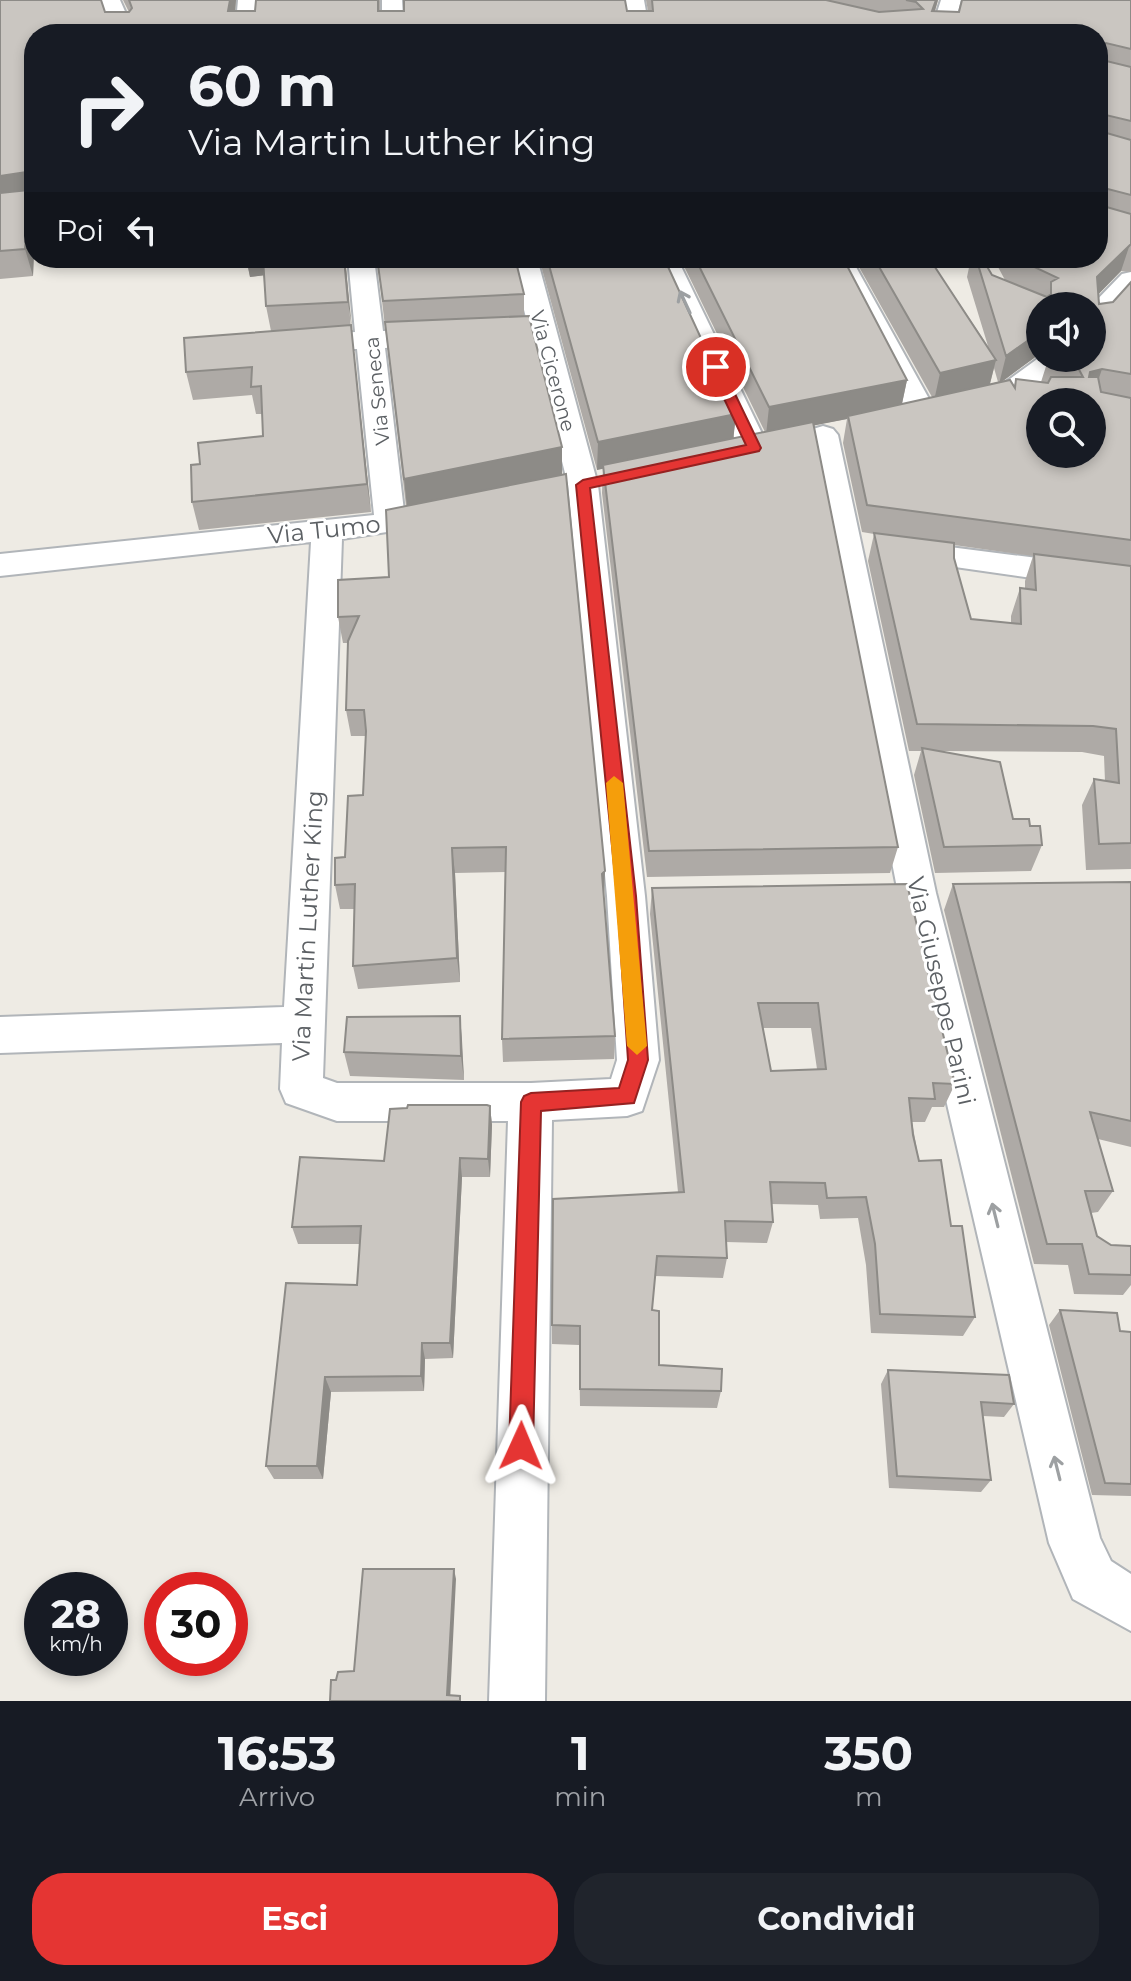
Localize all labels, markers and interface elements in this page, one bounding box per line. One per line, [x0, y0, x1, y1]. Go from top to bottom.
text: 60 m [188, 52, 336, 120]
icon: right [56, 56, 160, 160]
text: Via Martin Luther King [188, 120, 595, 164]
icon: left [120, 208, 164, 252]
text: Poi [56, 212, 104, 249]
one-way arrow [677, 290, 692, 314]
map controls [1026, 292, 1106, 468]
button: sound [1026, 292, 1106, 372]
street label: Via Cicerone [525, 308, 581, 434]
pin [682, 333, 750, 401]
street label: Via Seneca [359, 336, 395, 446]
icon: arrive [694, 345, 738, 389]
button: search [1026, 388, 1106, 468]
street label: Via Tumo [266, 509, 382, 550]
street label: Via Martin Luther King [286, 790, 329, 1062]
street label: Via Giuseppe Parini [901, 874, 982, 1108]
one-way arrow [987, 1203, 1002, 1228]
position arrow [479, 1404, 563, 1488]
one-way arrow [1049, 1455, 1064, 1481]
speed limit sign: 30 [144, 1572, 248, 1676]
text: 28 [51, 1589, 101, 1638]
text: km/h [49, 1632, 103, 1656]
text: 16:53 [218, 1724, 336, 1782]
text: 1 [571, 1724, 590, 1782]
text: 350 [824, 1724, 913, 1782]
text: Arrivo [239, 1781, 315, 1813]
text: min [554, 1781, 606, 1813]
text: m [855, 1781, 882, 1813]
button: Esci [32, 1873, 558, 1965]
button: Condividi [574, 1873, 1099, 1965]

